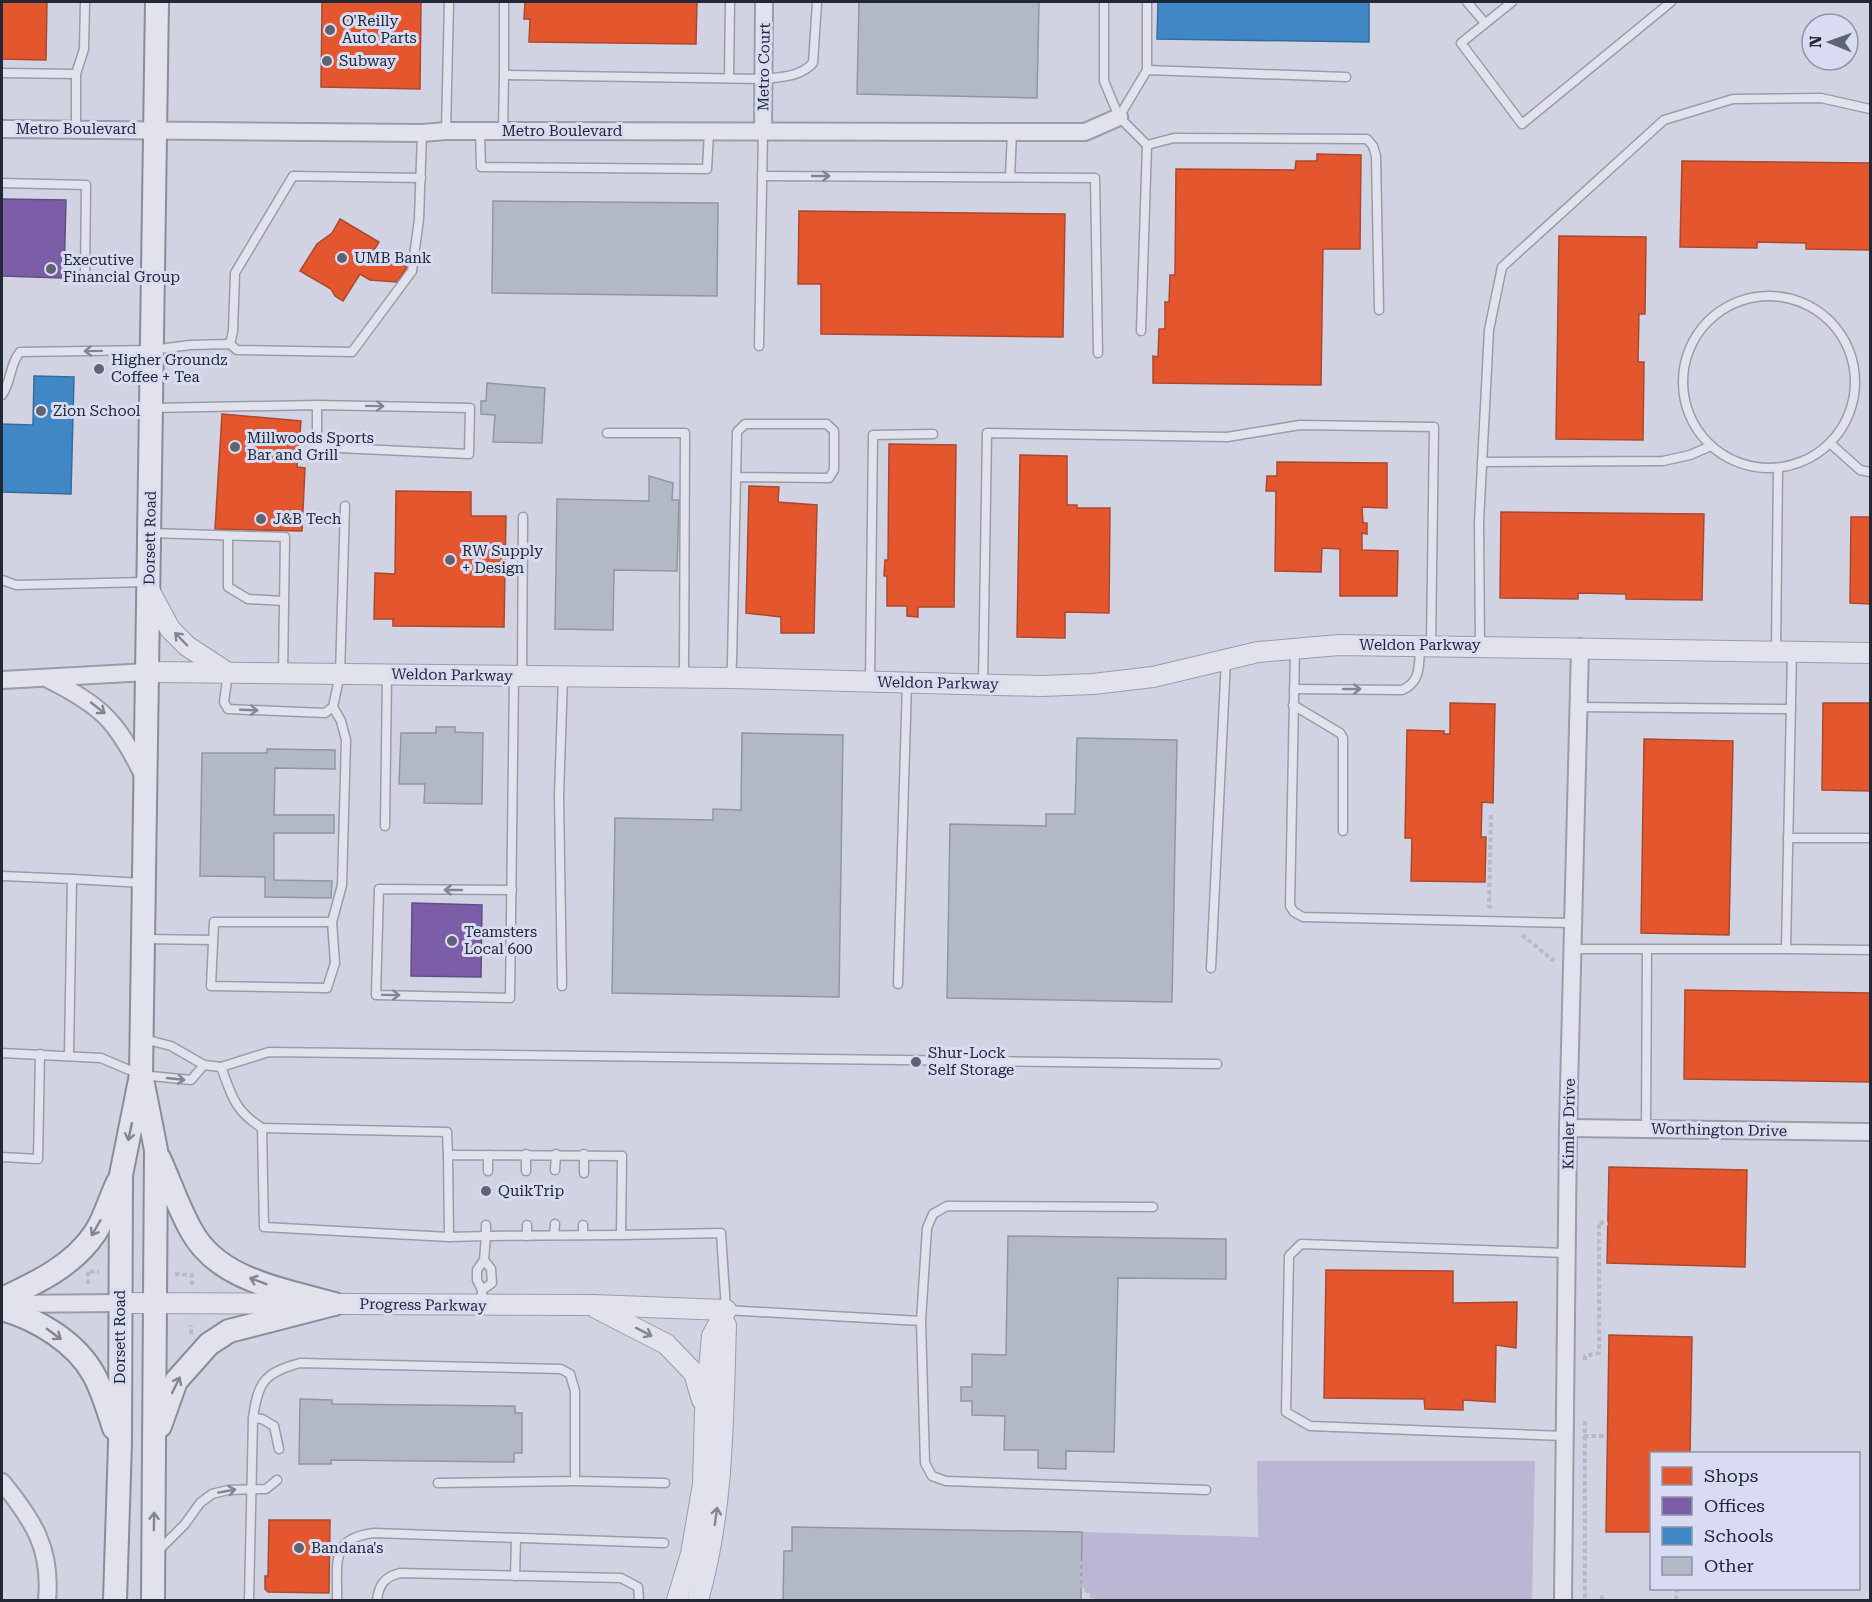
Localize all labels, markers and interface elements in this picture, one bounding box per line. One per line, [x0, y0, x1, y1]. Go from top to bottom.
place label: O'Reilly Auto Parts [342, 12, 417, 47]
north arrow [1800, 12, 1860, 72]
street label: Metro Court [754, 22, 774, 111]
marker: O'Reilly Auto Parts [323, 23, 337, 37]
text: N [1806, 35, 1825, 48]
place label: Subway [339, 52, 396, 70]
marker: Subway [320, 54, 334, 68]
street label: Metro Boulevard [16, 120, 137, 138]
street label: Metro Boulevard [502, 122, 623, 140]
one-way arrow [810, 170, 830, 182]
place label: UMB Bank [354, 249, 432, 267]
place label: Executive Financial Group [63, 251, 180, 286]
marker: UMB Bank [335, 251, 349, 265]
marker: Executive Financial Group [44, 262, 58, 276]
one-way arrow [84, 345, 104, 356]
place label: Higher Groundz Coffee + Tea [111, 351, 227, 386]
marker: Higher Groundz Coffee + Tea [92, 362, 106, 376]
one-way arrow [365, 400, 385, 412]
place label: Zion School [53, 402, 141, 420]
marker: Zion School [34, 404, 48, 418]
place label: Millwoods Sports Bar and Grill [247, 429, 374, 464]
marker: Millwoods Sports Bar and Grill [228, 440, 242, 454]
street label: Dorsett Road [140, 490, 160, 585]
place label: J&B Tech [273, 510, 342, 528]
marker: J&B Tech [254, 512, 268, 526]
place label: RW Supply + Design [462, 542, 543, 577]
marker: RW Supply + Design [443, 553, 457, 567]
one-way arrow [173, 632, 188, 647]
street label: Weldon Parkway [1359, 636, 1481, 654]
street label: Weldon Parkway [391, 665, 513, 685]
street label: Weldon Parkway [877, 673, 999, 693]
one-way arrow [1342, 683, 1362, 695]
one-way arrow [90, 702, 106, 714]
one-way arrow [238, 704, 258, 716]
one-way arrow [444, 884, 464, 896]
place label: Teamsters Local 600 [464, 923, 537, 958]
marker: Teamsters Local 600 [445, 934, 459, 948]
one-way arrow [381, 990, 401, 1001]
place label: Shur-Lock Self Storage [928, 1044, 1014, 1079]
marker: Shur-Lock Self Storage [909, 1055, 923, 1069]
one-way arrow [165, 1073, 185, 1084]
street label: Kimler Drive [1559, 1078, 1579, 1170]
street label: Worthington Drive [1651, 1120, 1787, 1140]
one-way arrow [123, 1122, 135, 1141]
place label: QuikTrip [498, 1182, 564, 1200]
marker: QuikTrip [479, 1184, 493, 1198]
one-way arrow [90, 1219, 102, 1236]
one-way arrow [249, 1275, 267, 1286]
street label: Dorsett Road [111, 1289, 129, 1384]
street label: Progress Parkway [359, 1295, 487, 1315]
one-way arrow [634, 1327, 652, 1338]
one-way arrow [45, 1328, 61, 1340]
one-way arrow [171, 1376, 183, 1394]
legend [1650, 1452, 1860, 1590]
text: Shops [1704, 1465, 1758, 1486]
one-way arrow [216, 1486, 236, 1497]
text: Offices [1704, 1495, 1765, 1516]
one-way arrow [710, 1507, 721, 1526]
one-way arrow [148, 1512, 160, 1532]
text: Schools [1704, 1525, 1773, 1546]
place label: Bandana's [311, 1539, 383, 1557]
marker: Bandana's [292, 1541, 306, 1555]
text: Other [1704, 1555, 1754, 1576]

